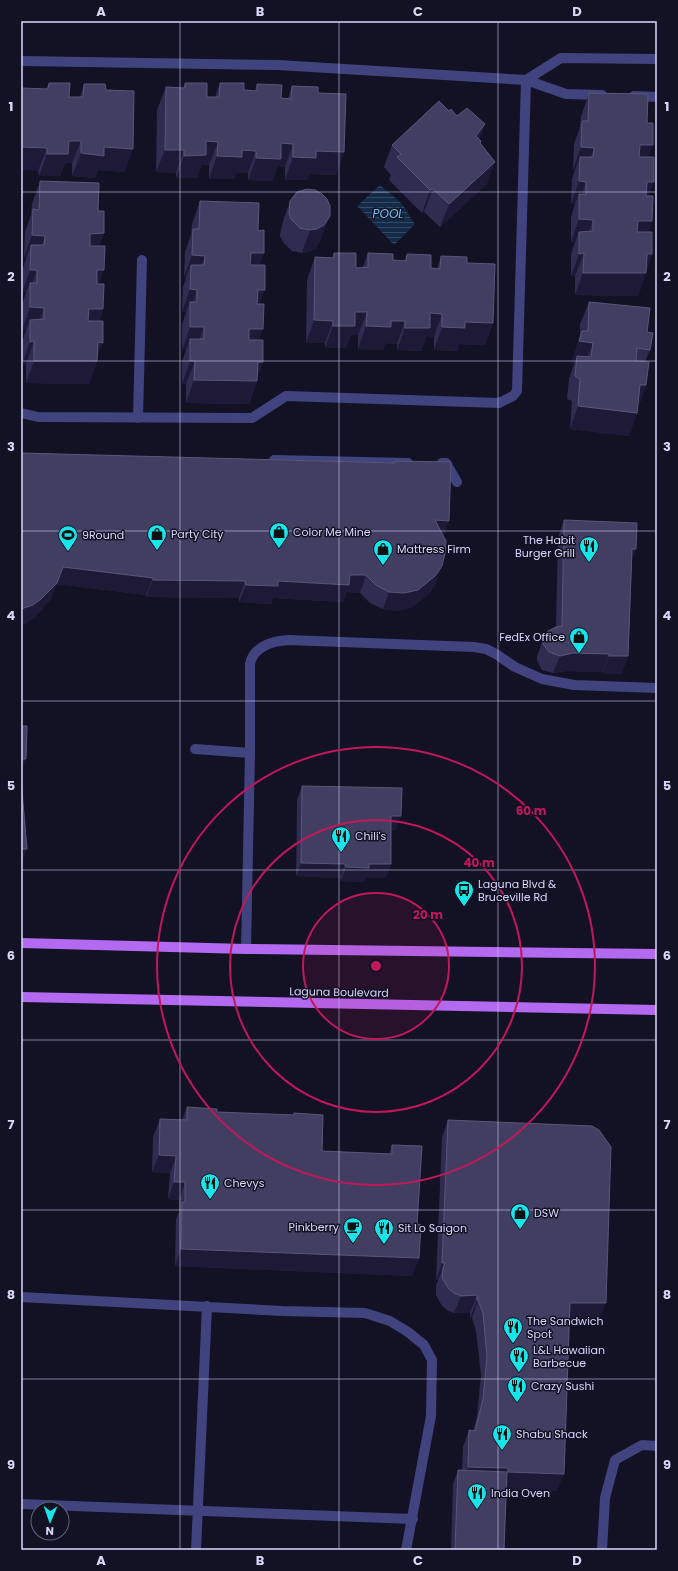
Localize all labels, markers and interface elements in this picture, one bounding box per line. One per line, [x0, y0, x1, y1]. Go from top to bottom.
text: A [96, 2, 106, 21]
text: B [256, 2, 265, 21]
text: C [413, 2, 423, 21]
text: D [572, 2, 582, 21]
text: 1 [9, 97, 13, 116]
text: 1 [665, 97, 669, 116]
water label: POOL [373, 205, 404, 222]
text: 2 [7, 267, 15, 286]
text: 2 [663, 267, 671, 286]
text: 3 [7, 437, 15, 456]
text: 3 [663, 437, 671, 456]
shop icon: Color Me Mine [268, 521, 290, 549]
shop icon: Party City [146, 523, 168, 551]
sports icon: 9Round [57, 524, 79, 552]
place label: Color Me Mine [293, 524, 371, 540]
place label: Party City [171, 526, 224, 542]
place label: 9Round [82, 527, 124, 543]
place label: The Habit Burger Grill [515, 532, 575, 561]
restaurant icon: The Habit Burger Grill [578, 535, 600, 563]
shop icon: Mattress Firm [372, 538, 394, 566]
place label: Mattress Firm [397, 541, 471, 557]
text: 4 [7, 606, 16, 625]
text: 4 [663, 606, 672, 625]
shop icon: FedEx Office [568, 626, 590, 654]
place label: FedEx Office [499, 629, 565, 645]
text: 5 [7, 776, 15, 795]
text: 5 [663, 776, 671, 795]
text: 60 m [516, 802, 547, 819]
restaurant icon: Chili's [330, 825, 352, 853]
place label: Chili's [355, 828, 386, 844]
text: 40 m [463, 854, 495, 871]
place label: Laguna Blvd & Bruceville Rd [478, 876, 557, 905]
bus stop icon: Laguna Blvd & Bruceville Rd [453, 879, 475, 907]
text: 20 m [413, 906, 443, 923]
text: 6 [7, 946, 15, 965]
text: 6 [663, 946, 671, 965]
centre of rings [369, 959, 383, 973]
street label: Laguna Boulevard [289, 983, 389, 1001]
text: 7 [8, 1115, 15, 1134]
text: 7 [664, 1115, 671, 1134]
restaurant icon: Chevys [199, 1172, 221, 1200]
place label: Chevys [224, 1175, 265, 1191]
shop icon: DSW [509, 1202, 531, 1230]
place label: DSW [534, 1205, 559, 1221]
cafe icon: Pinkberry [342, 1216, 364, 1244]
restaurant icon: Sit Lo Saigon [373, 1217, 395, 1245]
place label: Pinkberry [289, 1219, 340, 1235]
place label: Sit Lo Saigon [398, 1220, 467, 1236]
text: 8 [7, 1285, 15, 1304]
text: 8 [663, 1285, 671, 1304]
place label: The Sandwich Spot [527, 1313, 604, 1342]
restaurant icon: The Sandwich Spot [502, 1316, 524, 1344]
place label: L&L Hawaiian Barbecue [533, 1342, 605, 1371]
restaurant icon: L&L Hawaiian Barbecue [508, 1345, 530, 1373]
restaurant icon: Crazy Sushi [506, 1375, 528, 1403]
place label: Crazy Sushi [531, 1378, 594, 1394]
restaurant icon: Shabu Shack [491, 1423, 513, 1451]
place label: Shabu Shack [516, 1426, 588, 1442]
text: 9 [7, 1455, 15, 1474]
text: 9 [663, 1455, 671, 1474]
restaurant icon: India Oven [466, 1482, 488, 1510]
place label: India Oven [491, 1485, 550, 1501]
north arrow [30, 1501, 70, 1541]
text: N [45, 1523, 54, 1539]
text: A [96, 1551, 106, 1570]
text: B [256, 1551, 265, 1570]
text: C [413, 1551, 423, 1570]
text: D [572, 1551, 582, 1570]

